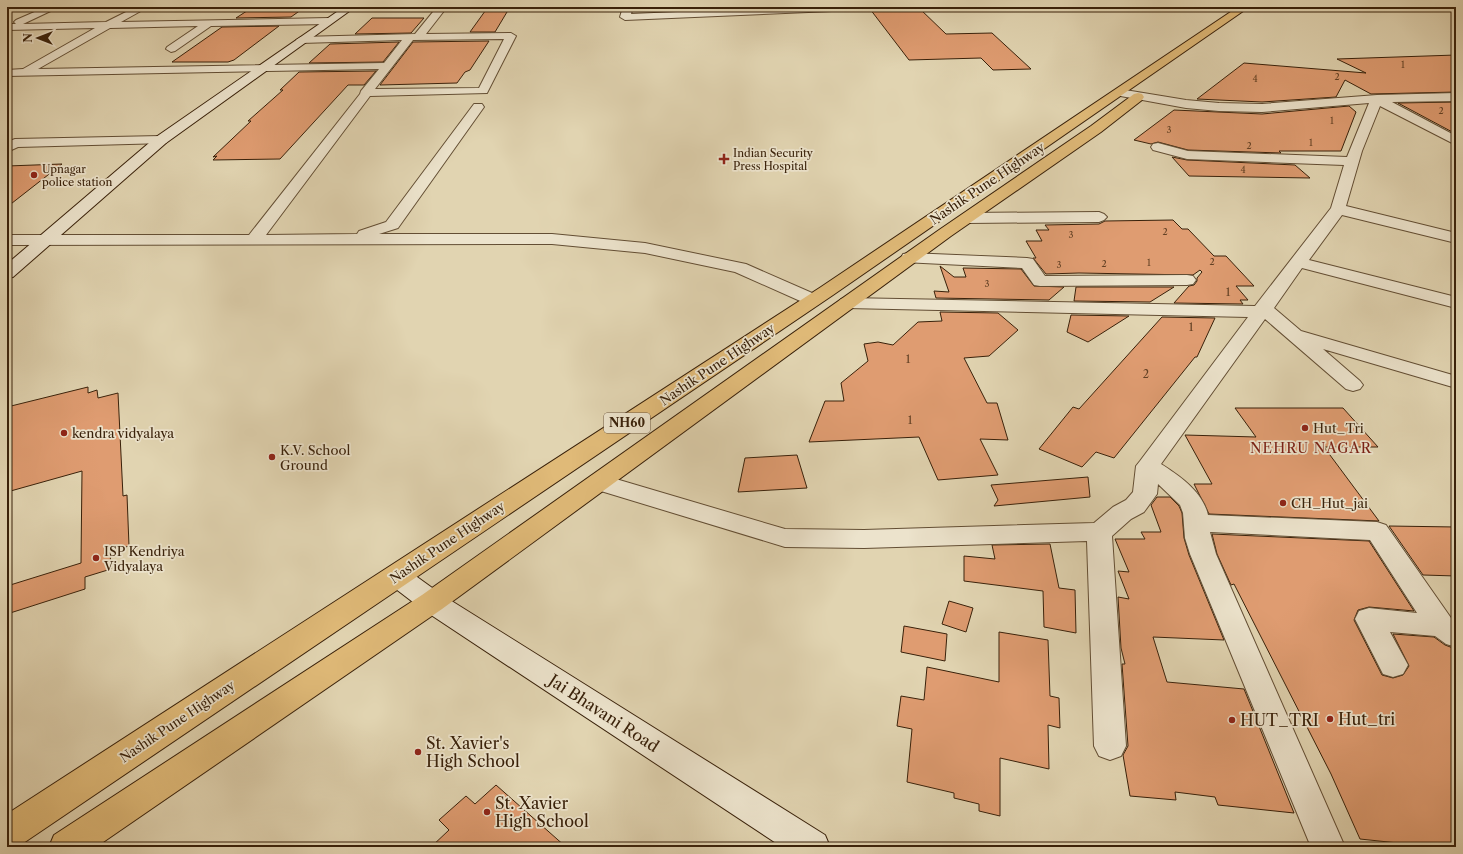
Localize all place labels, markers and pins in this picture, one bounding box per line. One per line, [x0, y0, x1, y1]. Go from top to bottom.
place label: Indian Security Press Hospital [733, 146, 814, 173]
marker: Indian Security Press Hospital [718, 153, 730, 165]
place label: Upnagar police station [42, 162, 112, 189]
marker: Upnagar police station [29, 170, 39, 180]
place label: Hut_Tri [1313, 420, 1364, 436]
marker: Hut_Tri [1300, 423, 1310, 433]
place label: kendra vidyalaya [72, 425, 174, 441]
marker: kendra vidyalaya [59, 428, 69, 438]
place label: K.V. School Ground [280, 442, 350, 473]
marker: K.V. School Ground [267, 452, 277, 462]
place label: CH_Hut_jai [1291, 495, 1368, 511]
marker: CH_Hut_jai [1278, 498, 1288, 508]
place label: ISP Kendriya Vidyalaya [103, 543, 185, 574]
marker: ISP Kendriya Vidyalaya [91, 553, 101, 563]
place label: Hut_tri [1338, 709, 1395, 729]
place label: HUT_TRI [1240, 710, 1319, 730]
marker: Hut_tri [1325, 714, 1335, 724]
marker: HUT_TRI [1227, 715, 1237, 725]
place label: St. Xavier's High School [426, 733, 520, 771]
marker: St. Xavier's High School [413, 747, 423, 757]
place label: St. Xavier High School [495, 793, 589, 831]
marker: St. Xavier High School [482, 807, 492, 817]

